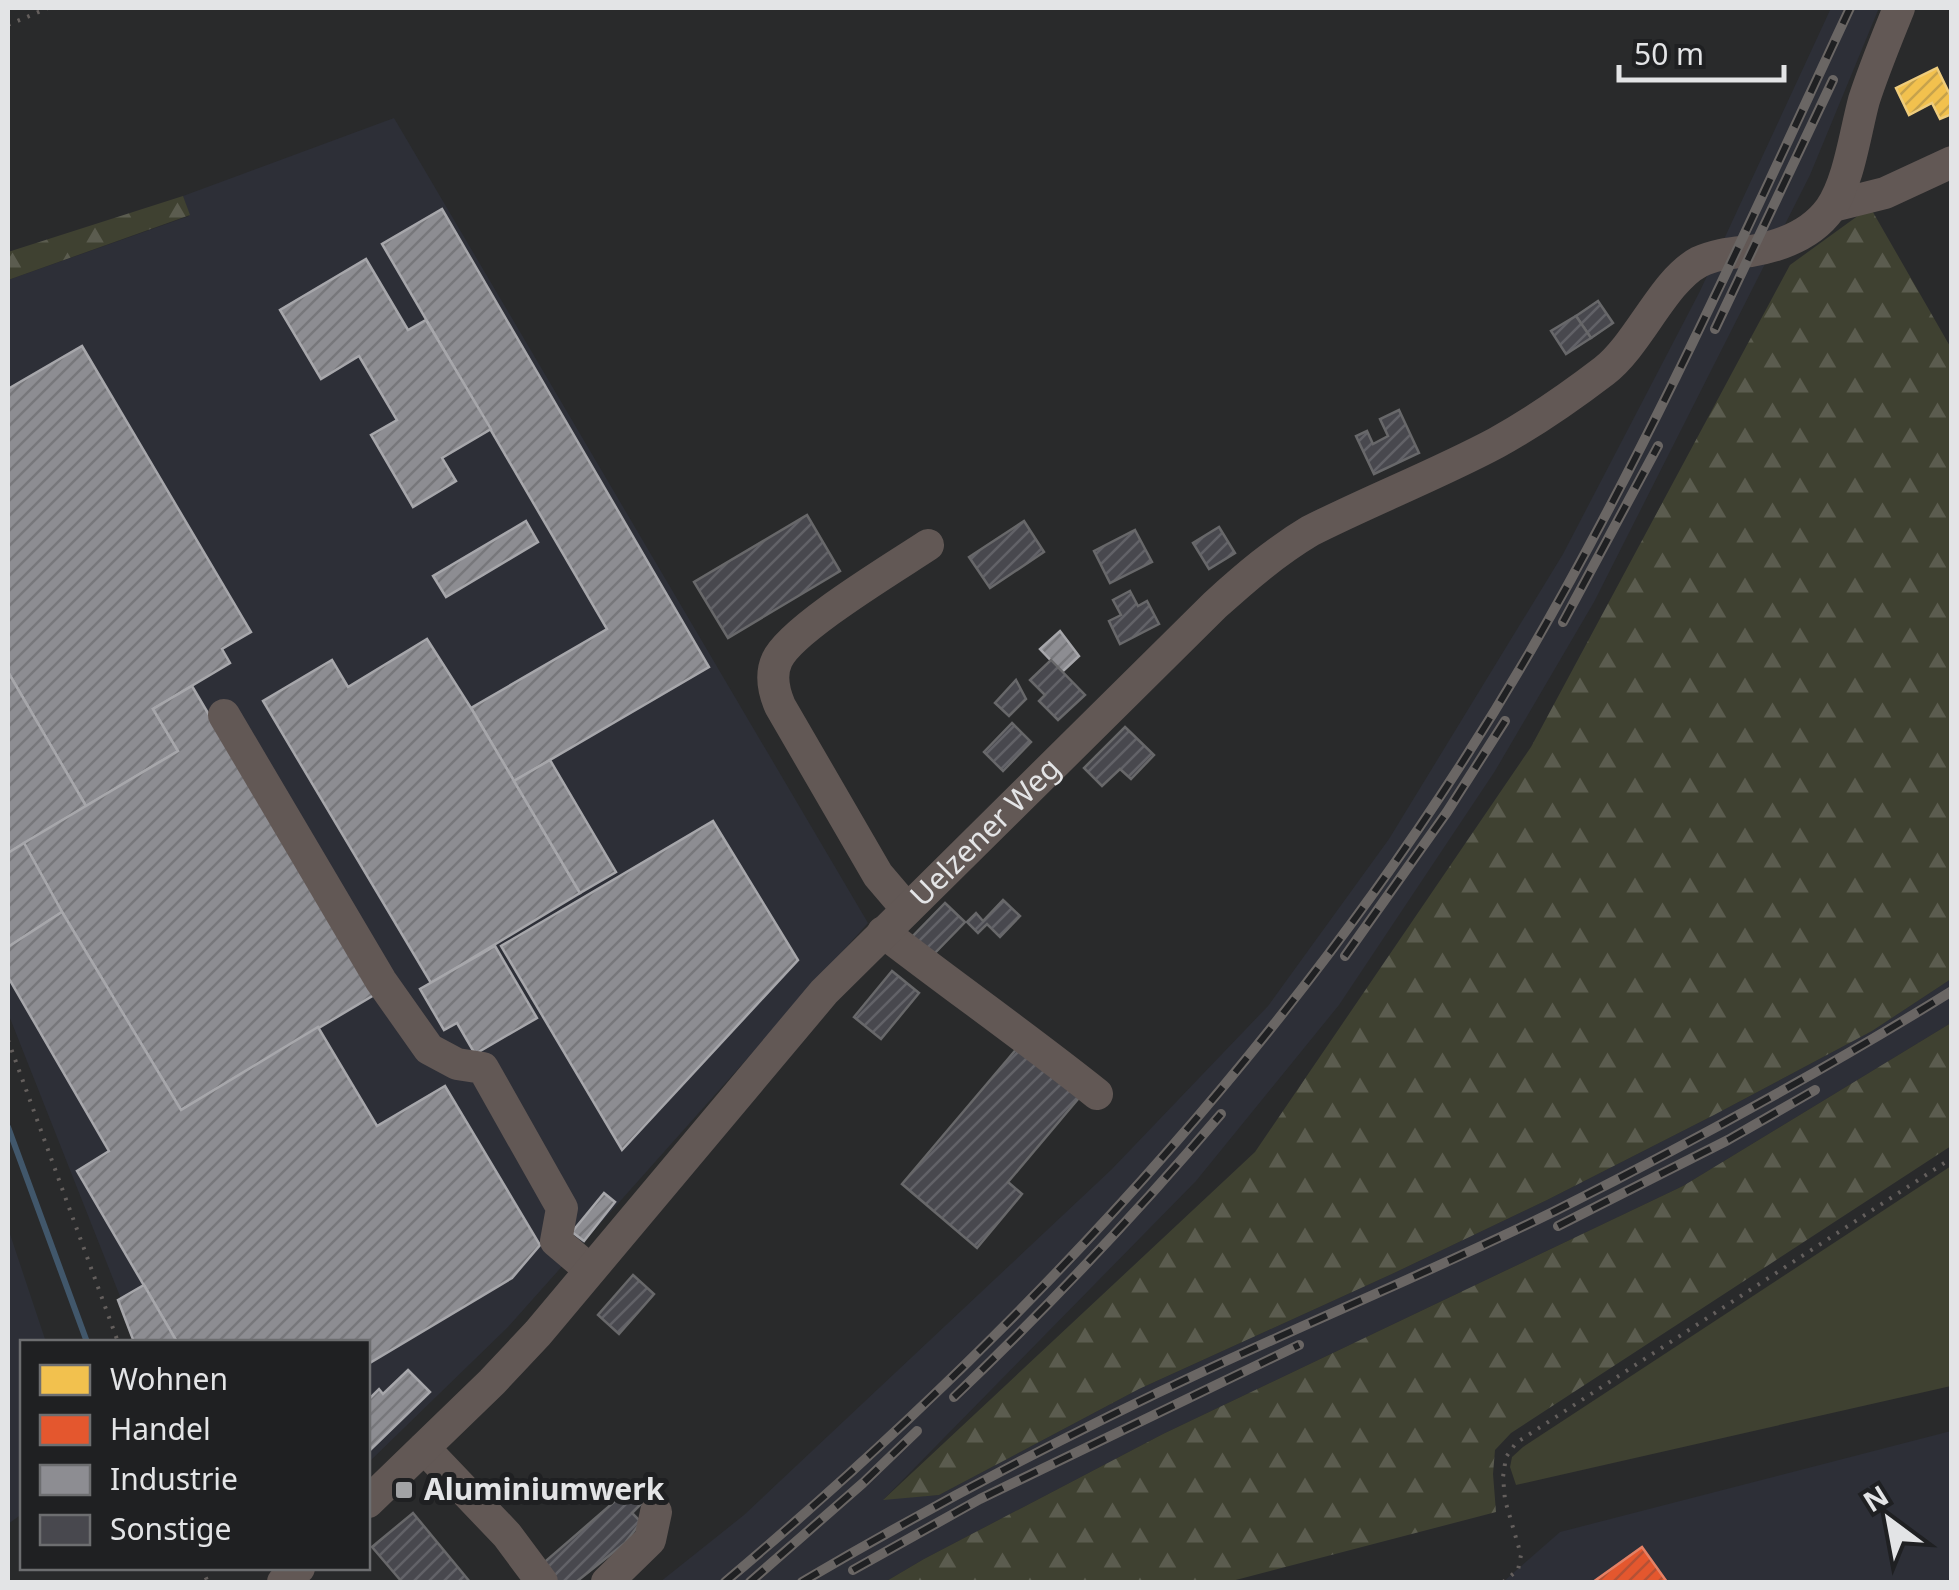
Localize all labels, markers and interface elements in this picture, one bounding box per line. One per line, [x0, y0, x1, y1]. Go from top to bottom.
scale bar [1619, 20, 1784, 82]
text: 50 m [1634, 33, 1704, 74]
street label: Uelzener Weg [900, 748, 1068, 915]
legend [20, 1340, 370, 1570]
text: Wohnen [110, 1358, 228, 1399]
text: Handel [110, 1408, 211, 1449]
text: Industrie [110, 1458, 238, 1499]
place label: Aluminiumwerk [424, 1468, 665, 1509]
north arrow [1839, 1470, 1939, 1570]
text: N [1856, 1476, 1895, 1520]
marker: Aluminiumwerk [393, 1479, 415, 1501]
text: Sonstige [110, 1508, 231, 1549]

